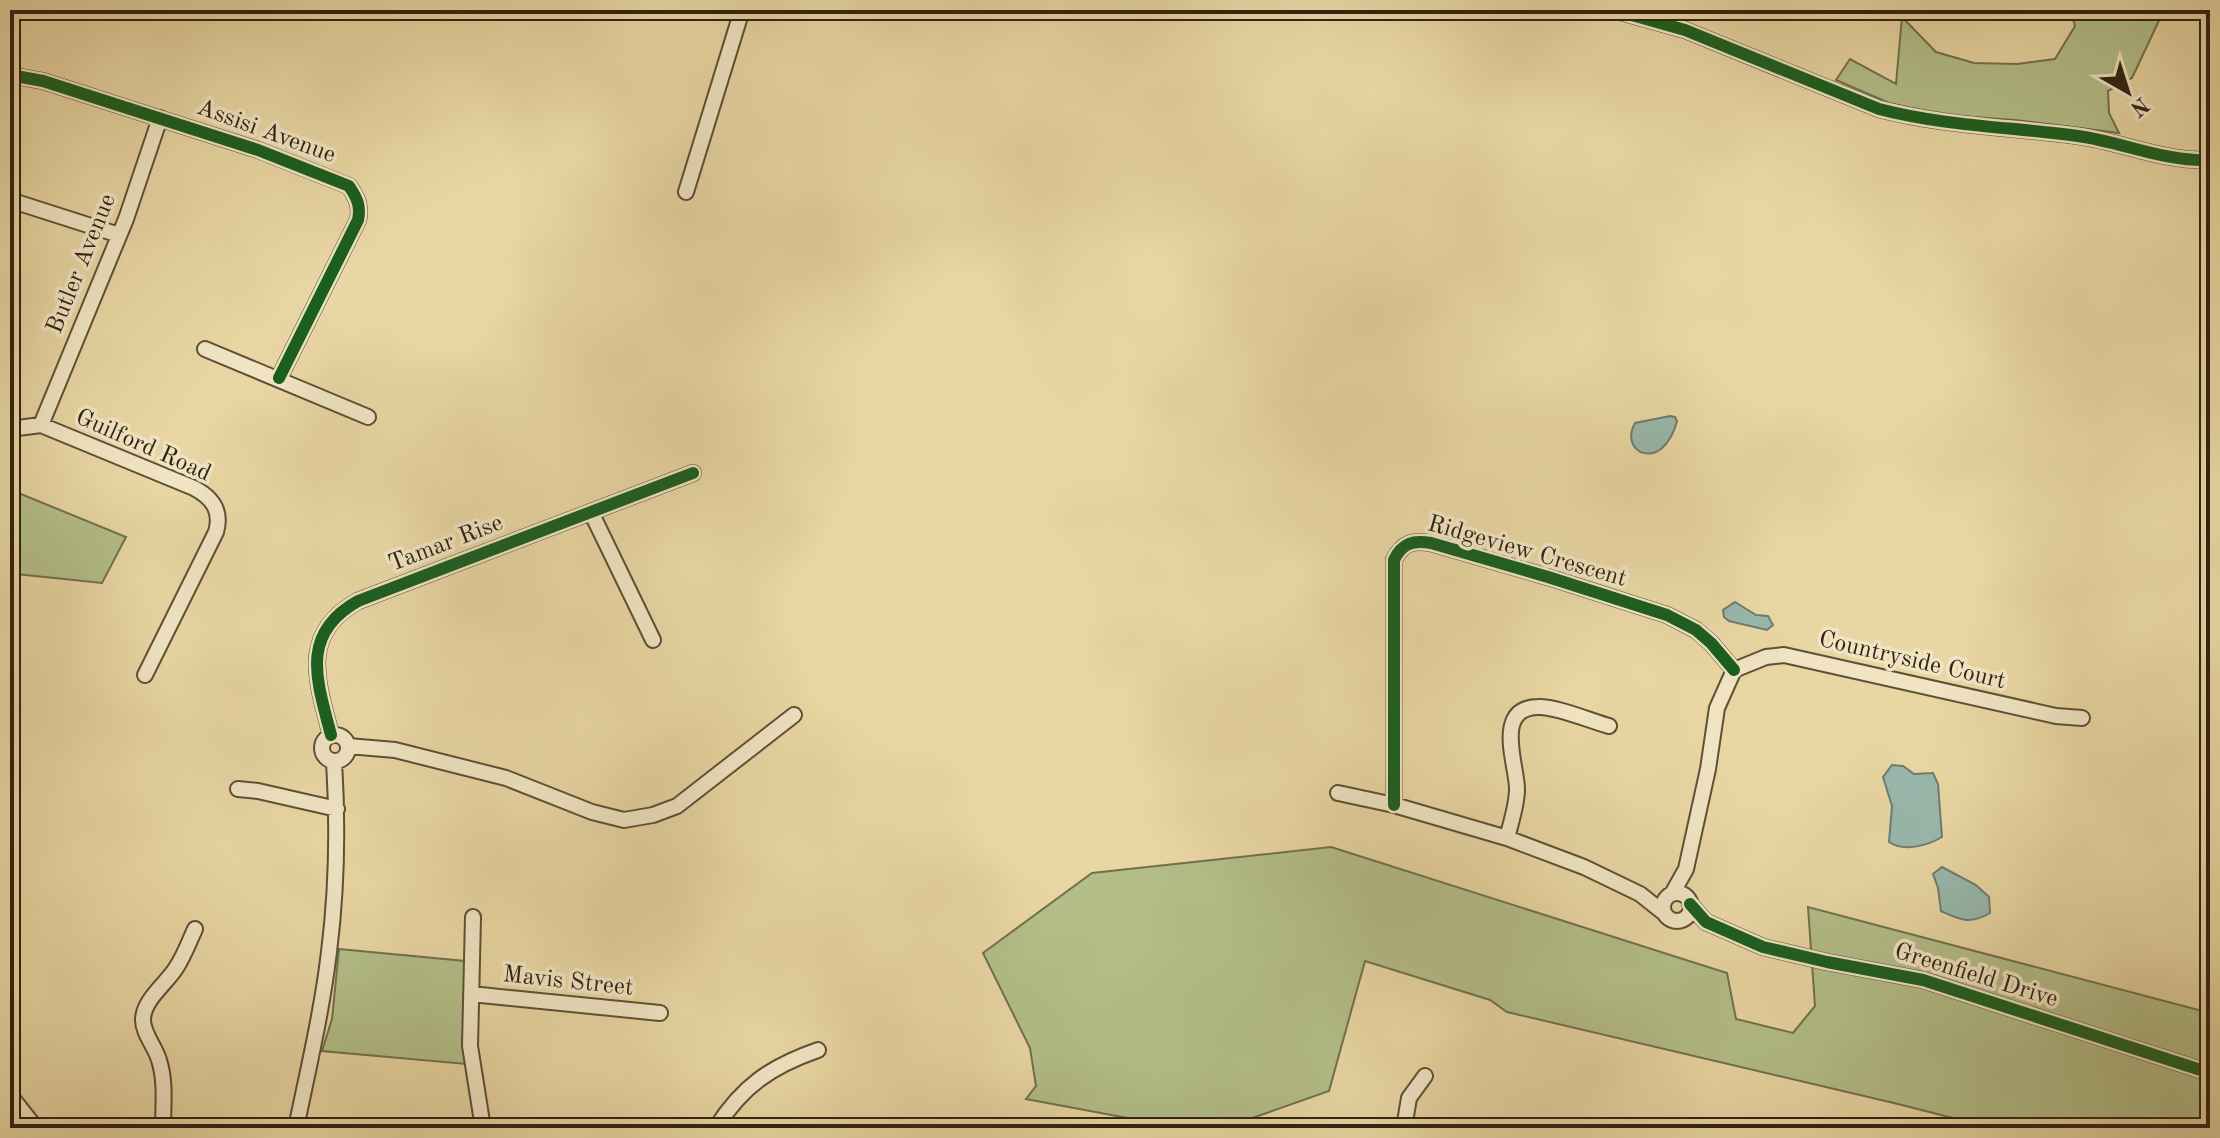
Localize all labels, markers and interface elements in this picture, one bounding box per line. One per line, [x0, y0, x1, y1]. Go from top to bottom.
north arrow [2088, 52, 2168, 132]
text: N [2126, 92, 2153, 120]
street label: Assisi Avenue [194, 96, 338, 168]
street label: Butler Avenue [43, 191, 121, 337]
street label: Guilford Road [72, 405, 214, 487]
street label: Tamar Rise [386, 511, 506, 577]
street label: Ridgeview Crescent [1425, 512, 1629, 592]
street label: Countryside Court [1816, 628, 2008, 694]
street label: Greenfield Drive [1892, 940, 2060, 1012]
street label: Mavis Street [502, 963, 634, 1001]

